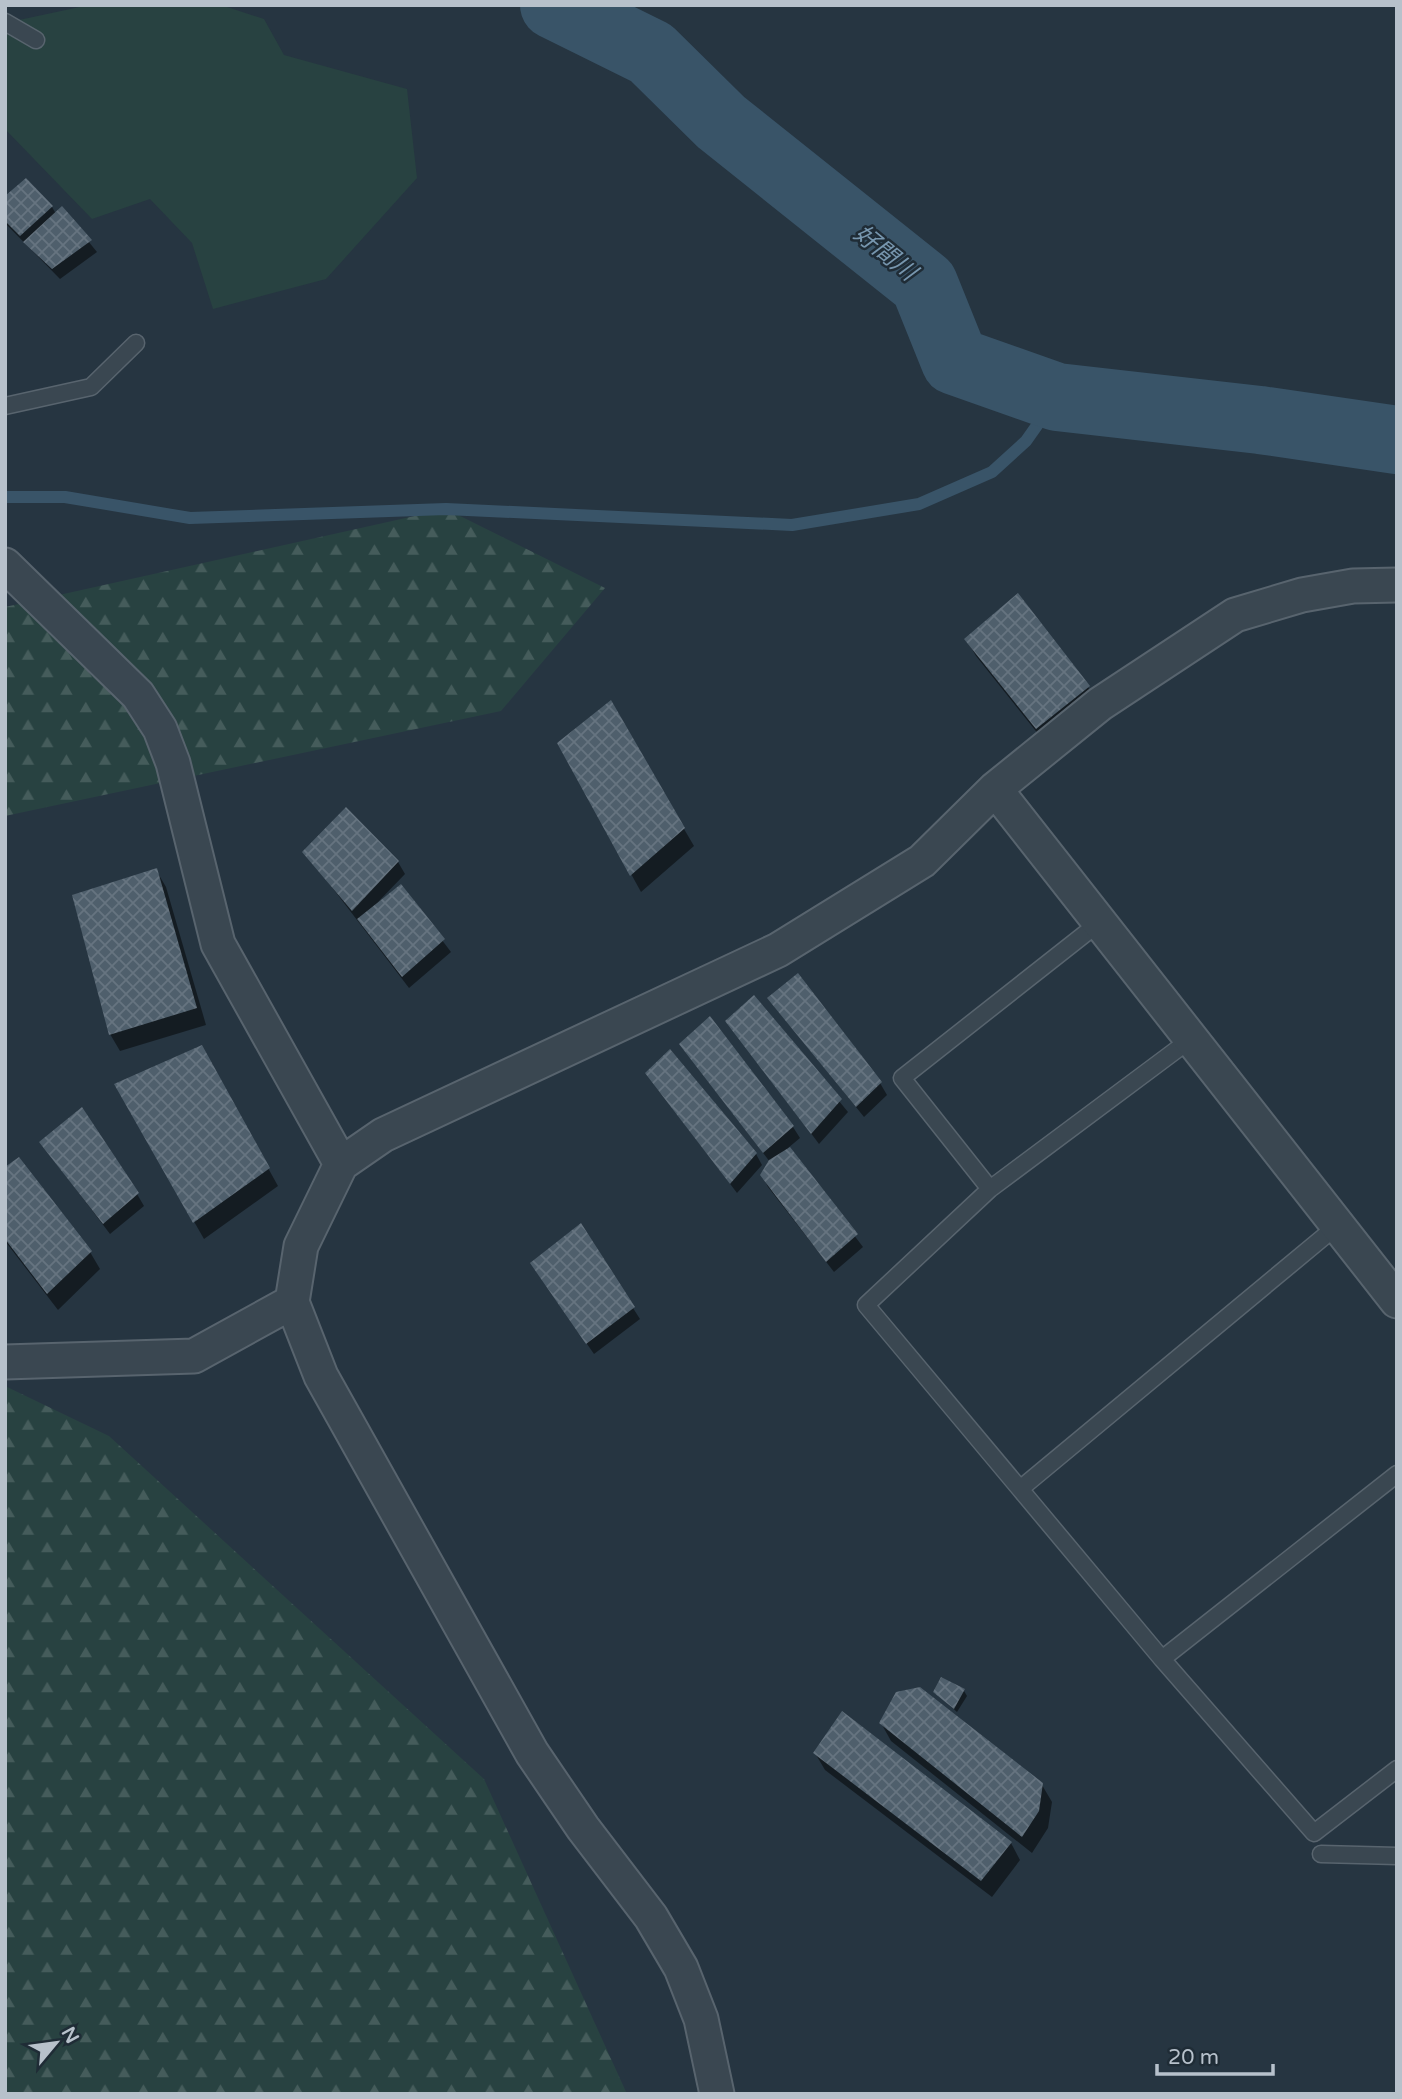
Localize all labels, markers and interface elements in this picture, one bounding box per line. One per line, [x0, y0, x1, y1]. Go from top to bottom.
water label: 好間川 [848, 219, 924, 289]
north arrow [21, 2008, 91, 2078]
text: N [57, 2023, 83, 2047]
scale bar [1157, 2032, 1272, 2076]
text: 20 m [1168, 2045, 1219, 2070]

